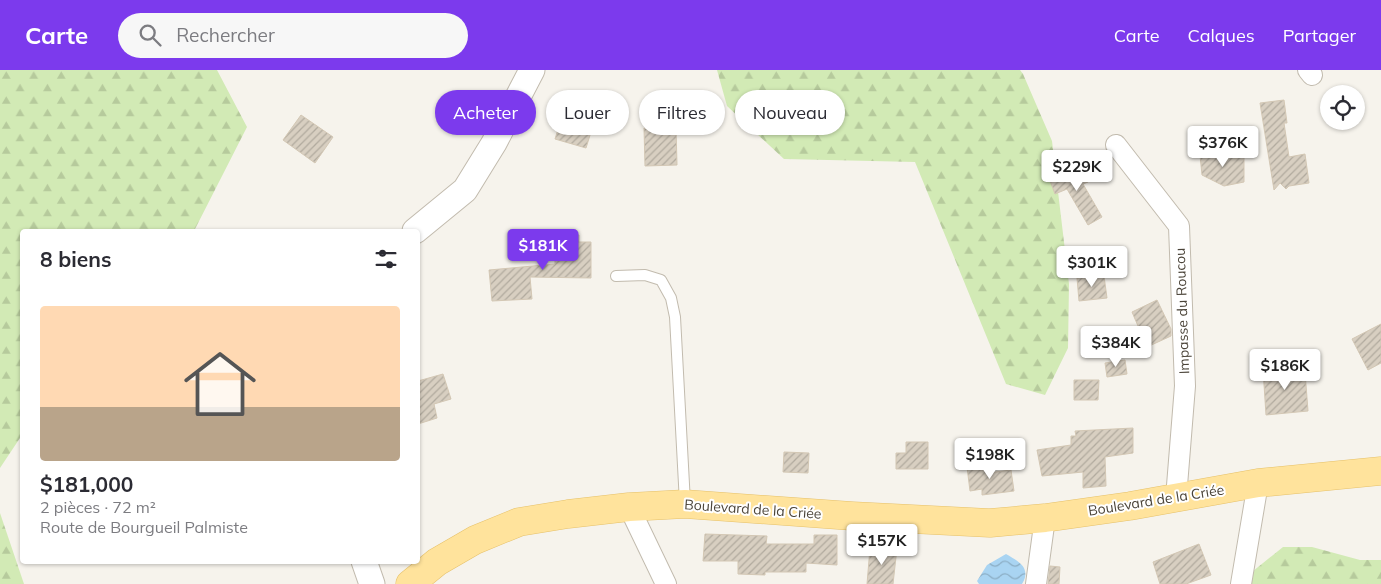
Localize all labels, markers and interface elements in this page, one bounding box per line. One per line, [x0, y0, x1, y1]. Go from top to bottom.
search box [118, 13, 468, 58]
text: Carte [25, 20, 88, 50]
icon: search [136, 21, 164, 49]
text: Rechercher [176, 23, 275, 47]
text: Carte [1114, 24, 1160, 47]
text: Calques [1188, 24, 1255, 47]
text: Partager [1283, 24, 1356, 47]
map controls [1320, 85, 1365, 130]
button: locate [1320, 85, 1365, 130]
chip: Acheter [435, 90, 536, 135]
chip: Louer [546, 90, 629, 135]
chip: Filtres [639, 90, 725, 135]
chip: Nouveau [735, 90, 845, 135]
pin: $376K [1188, 126, 1258, 168]
text: $376K [1198, 132, 1248, 152]
pin: $229K [1042, 150, 1112, 192]
text: $229K [1052, 156, 1102, 176]
pin: $181K [508, 228, 578, 271]
text: $181K [518, 235, 568, 255]
icon: filters [372, 245, 400, 273]
text: 8 biens [40, 246, 112, 272]
pin: $301K [1057, 246, 1127, 288]
street label: Impasse du Roucou [1171, 247, 1193, 375]
text: $301K [1067, 252, 1117, 272]
pin: $384K [1081, 326, 1151, 368]
text: $384K [1091, 332, 1141, 352]
icon: home [175, 339, 265, 429]
pin: $186K [1250, 348, 1320, 391]
text: $186K [1260, 355, 1310, 375]
pin: $198K [955, 438, 1025, 480]
text: $198K [965, 444, 1015, 464]
text: $181,000 [40, 471, 133, 497]
street label: Boulevard de la Criée [1087, 480, 1225, 520]
street label: Boulevard de la Criée [684, 495, 822, 523]
text: 2 pièces · 72 m² [40, 497, 156, 517]
text: Route de Bourgueil Palmiste [40, 517, 248, 537]
pin: $157K [847, 524, 917, 566]
text: $157K [857, 530, 907, 550]

